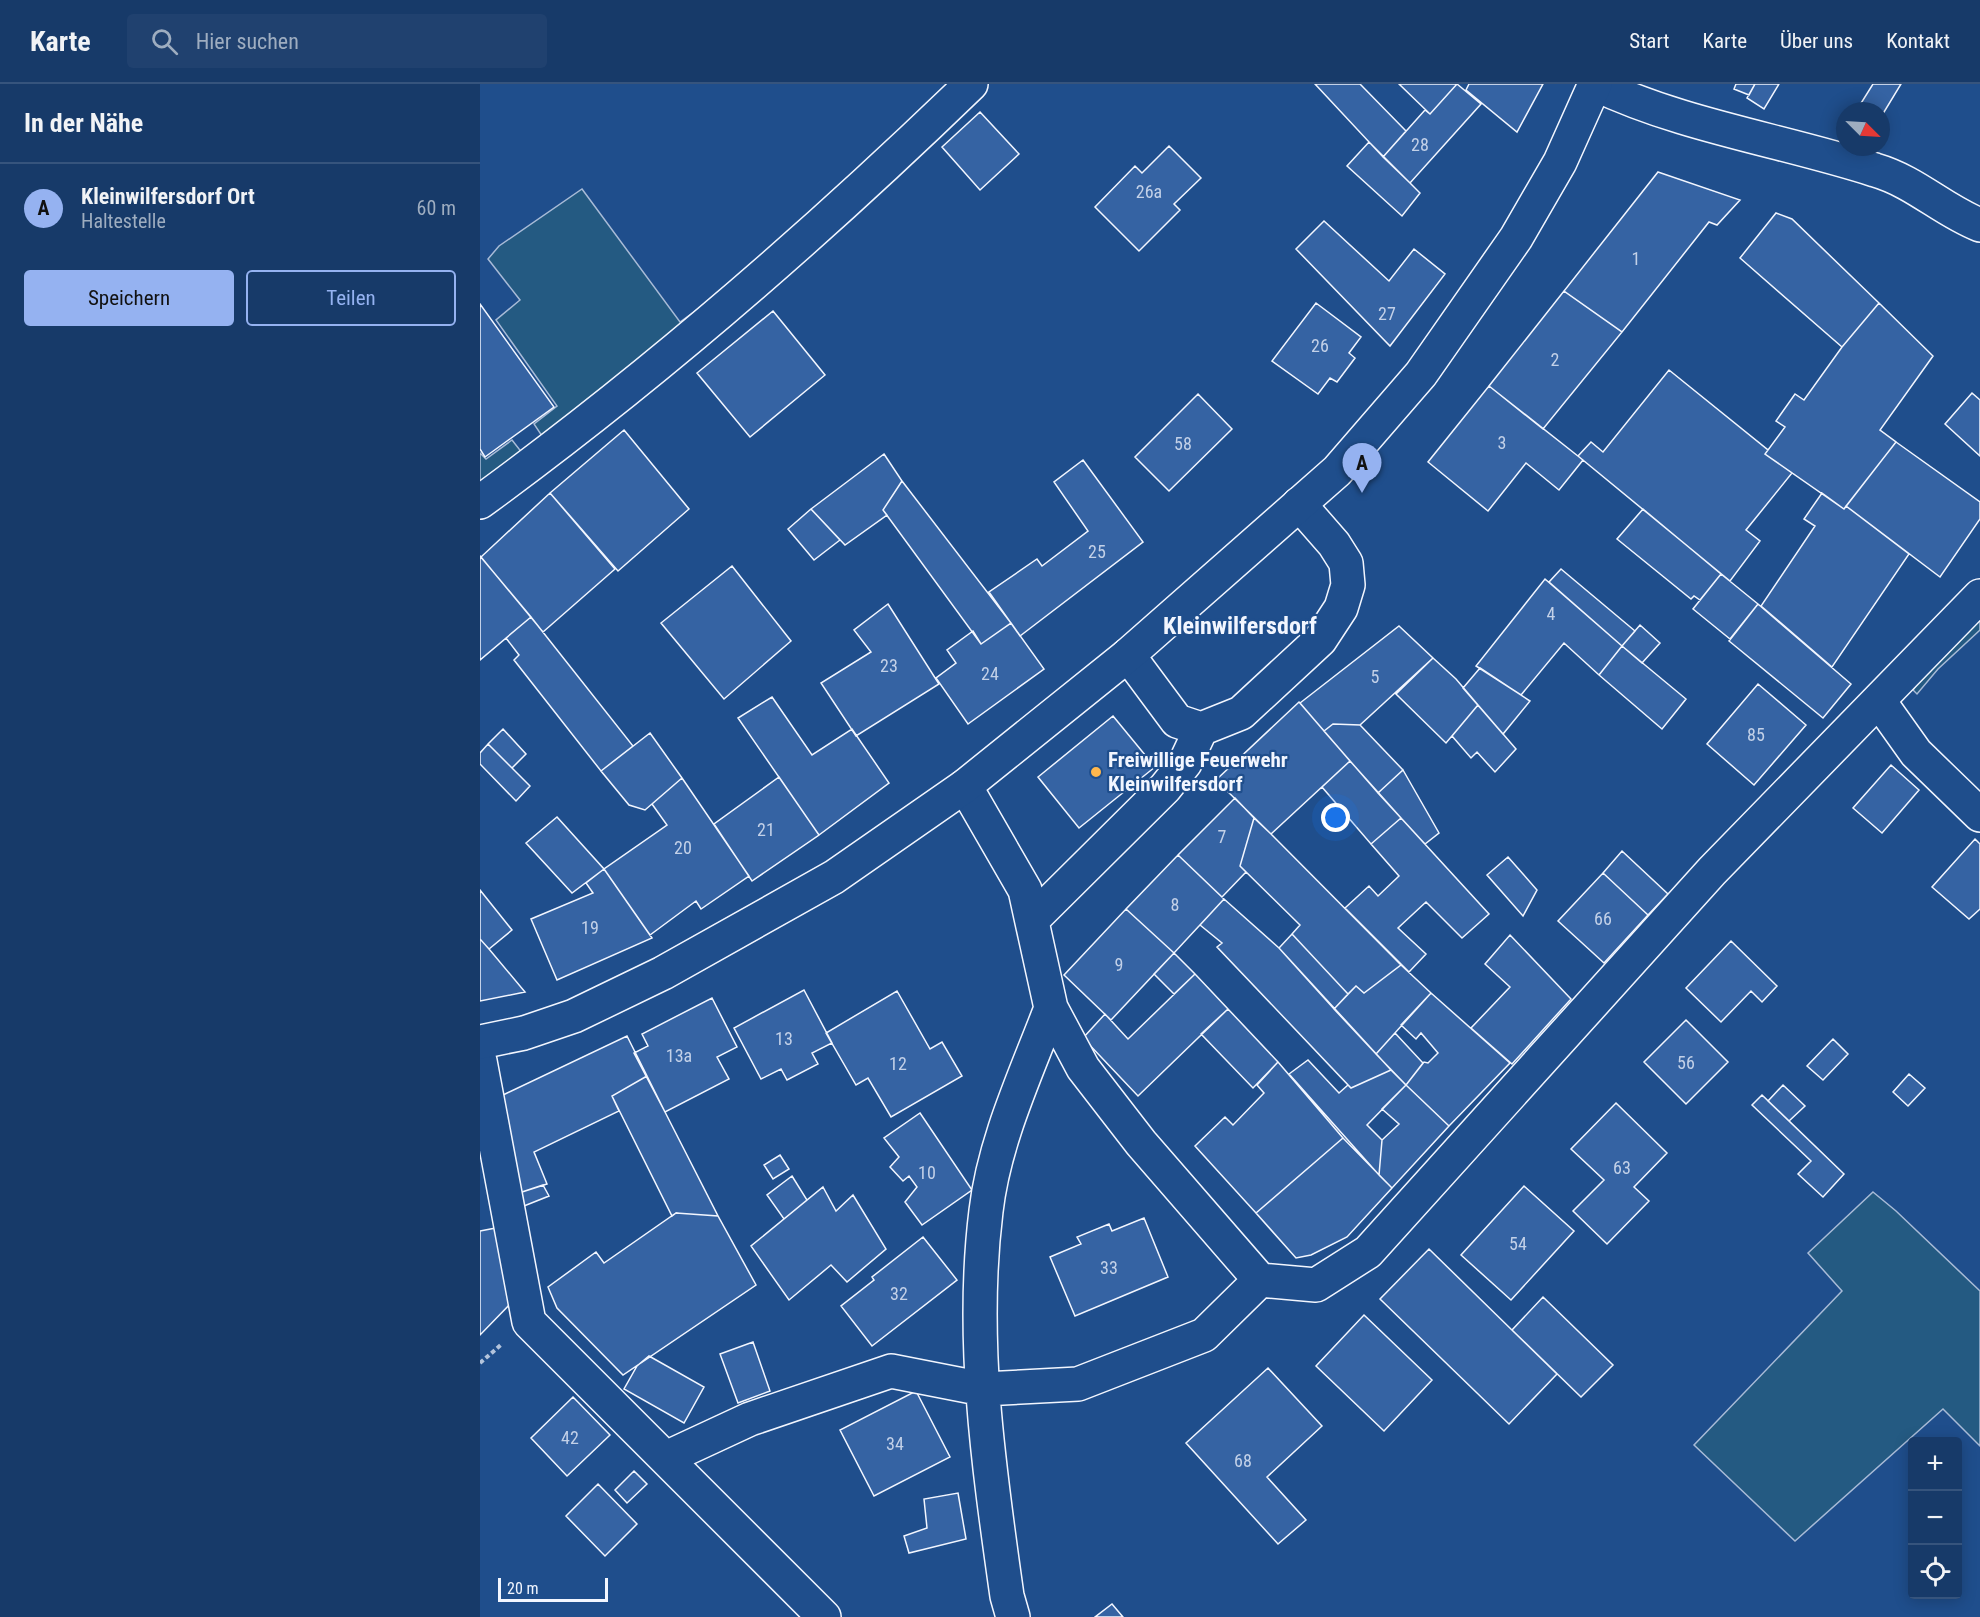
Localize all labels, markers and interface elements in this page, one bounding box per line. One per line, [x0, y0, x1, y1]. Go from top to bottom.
search box [127, 14, 547, 68]
text: Karte [30, 25, 91, 58]
icon: search [148, 25, 181, 58]
text: Hier suchen [196, 29, 299, 54]
text: Start [1629, 29, 1670, 53]
text: Karte [1703, 29, 1747, 53]
text: Über uns [1780, 29, 1853, 53]
text: Kontakt [1886, 29, 1950, 53]
north arrow [1836, 102, 1890, 156]
text: In der Nähe [24, 108, 143, 138]
house number: 28 [1411, 134, 1429, 155]
house number: 26a [1136, 181, 1162, 202]
text: Kleinwilfersdorf Ort [81, 184, 255, 209]
text: A [38, 196, 49, 220]
text: 60 m [417, 196, 456, 220]
text: Haltestelle [81, 209, 166, 233]
house number: 1 [1632, 248, 1640, 269]
button: Speichern [24, 270, 234, 326]
button: Teilen [246, 270, 456, 326]
house number: 27 [1378, 303, 1396, 324]
house number: 26 [1311, 335, 1329, 356]
house number: 2 [1551, 349, 1560, 370]
house number: 3 [1498, 432, 1506, 453]
house number: 58 [1174, 433, 1192, 454]
pin: A [1342, 444, 1382, 493]
house number: 25 [1088, 541, 1106, 562]
house number: 4 [1547, 603, 1556, 624]
district label: Kleinwilfersdorf [1163, 612, 1317, 640]
house number: 23 [880, 655, 898, 676]
house number: 24 [981, 663, 999, 684]
house number: 5 [1371, 666, 1380, 687]
house number: 85 [1747, 724, 1765, 745]
place label: Freiwillige Feuerwehr Kleinwilfersdorf [1108, 748, 1288, 796]
marker: Freiwillige Feuerwehr Kleinwilfersdorf [1089, 765, 1103, 779]
your location [1321, 803, 1350, 832]
house number: 21 [757, 819, 775, 840]
house number: 7 [1218, 826, 1227, 847]
house number: 20 [674, 837, 692, 858]
house number: 8 [1171, 894, 1179, 915]
house number: 66 [1594, 908, 1612, 929]
house number: 19 [581, 917, 599, 938]
house number: 9 [1115, 954, 1123, 975]
house number: 13 [775, 1028, 793, 1049]
house number: 13a [666, 1045, 692, 1066]
house number: 56 [1677, 1052, 1695, 1073]
house number: 12 [889, 1053, 907, 1074]
house number: 63 [1613, 1157, 1631, 1178]
house number: 10 [918, 1162, 936, 1183]
house number: 54 [1509, 1233, 1527, 1254]
house number: 33 [1100, 1257, 1118, 1278]
house number: 32 [890, 1283, 908, 1304]
house number: 42 [561, 1427, 579, 1448]
house number: 34 [886, 1433, 904, 1454]
map controls [1908, 1437, 1962, 1599]
button: + [1908, 1437, 1962, 1491]
house number: 68 [1234, 1450, 1252, 1471]
button: − [1908, 1491, 1962, 1545]
button: locate [1908, 1545, 1962, 1599]
scale bar [498, 1575, 608, 1602]
text: 20 m [507, 1579, 539, 1598]

